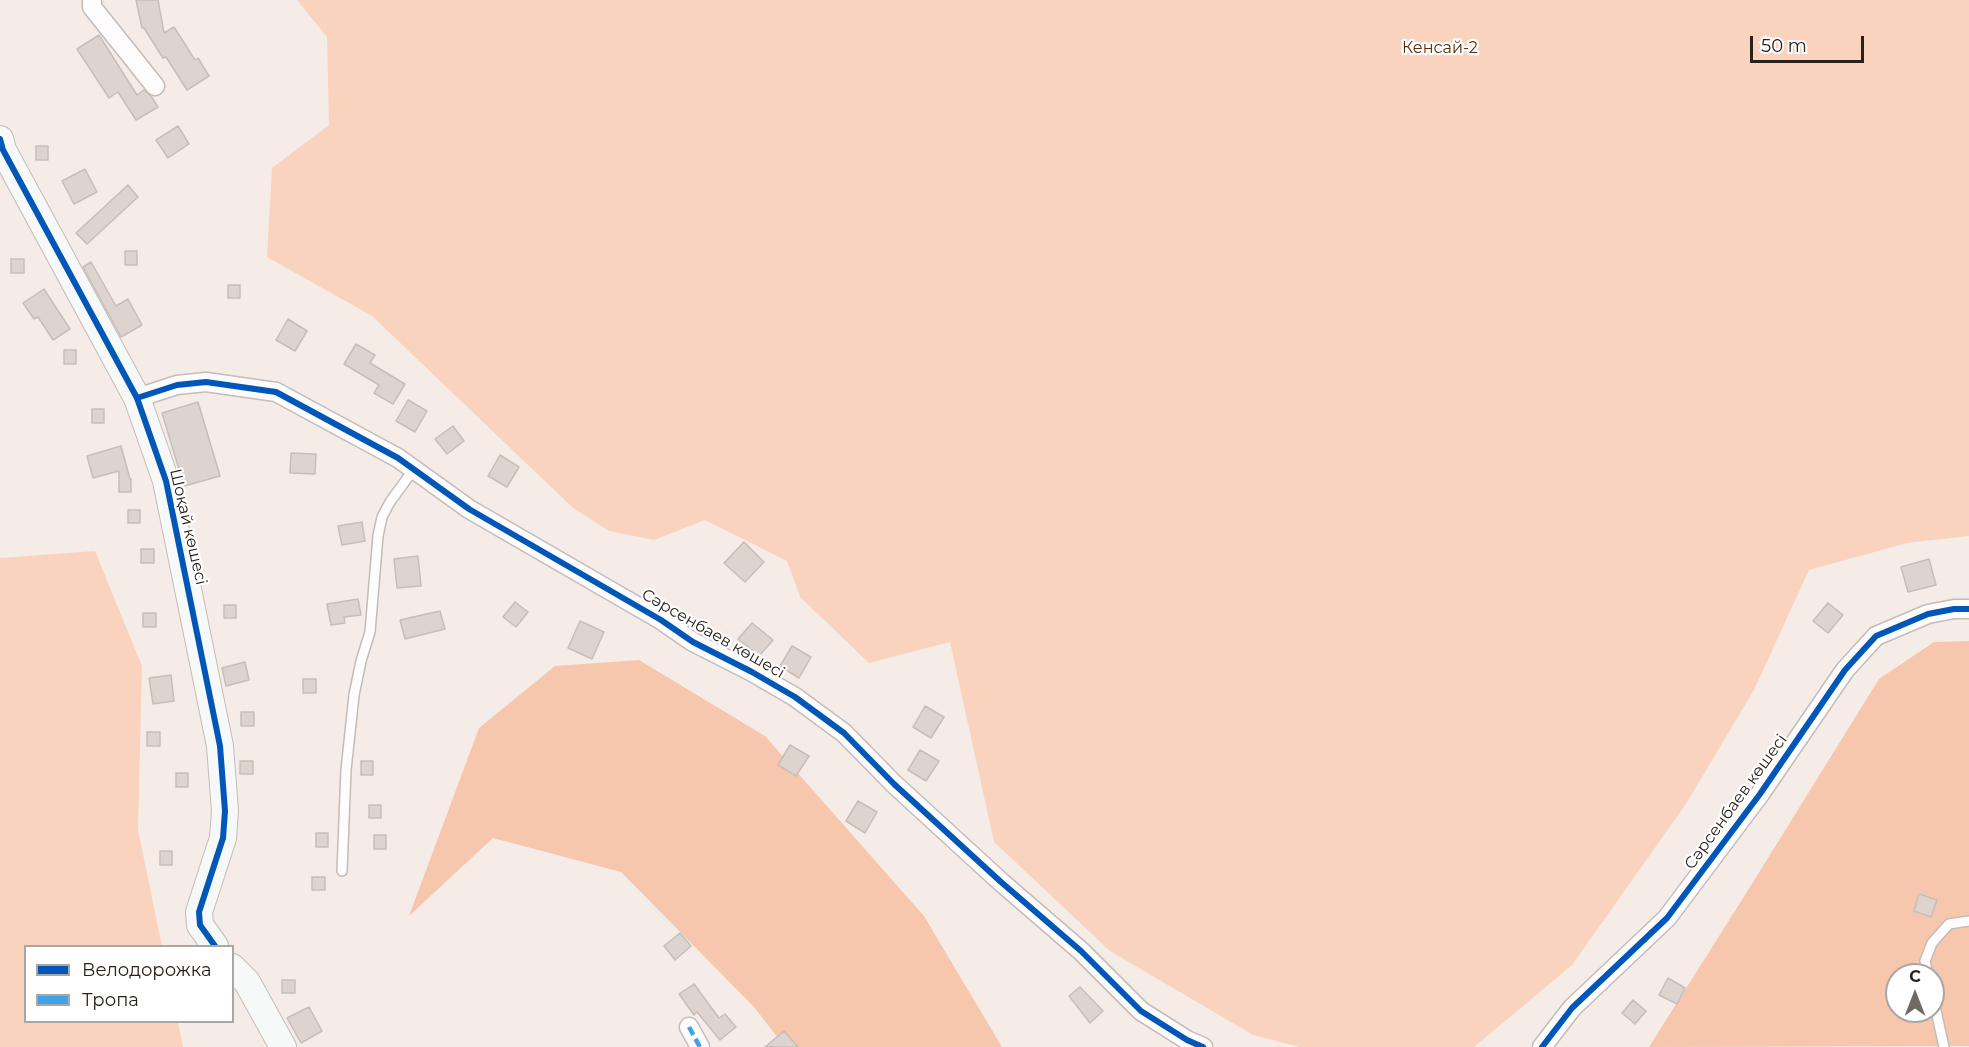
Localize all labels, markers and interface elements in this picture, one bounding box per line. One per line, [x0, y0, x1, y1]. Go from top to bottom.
scale bar [1753, 24, 1867, 62]
text: 50 m [1761, 35, 1807, 57]
park label: Кенсай-2 [1402, 38, 1478, 58]
street label: Шоқай көшесі [165, 467, 211, 587]
street label: Сәрсенбаев көшесі [638, 585, 788, 683]
street label: Сәрсенбаев көшесі [1681, 731, 1791, 873]
legend [24, 945, 234, 1023]
text: Велодорожка [82, 959, 211, 981]
north arrow [1885, 963, 1945, 1023]
text: С [1909, 967, 1921, 986]
text: Тропа [82, 989, 139, 1011]

